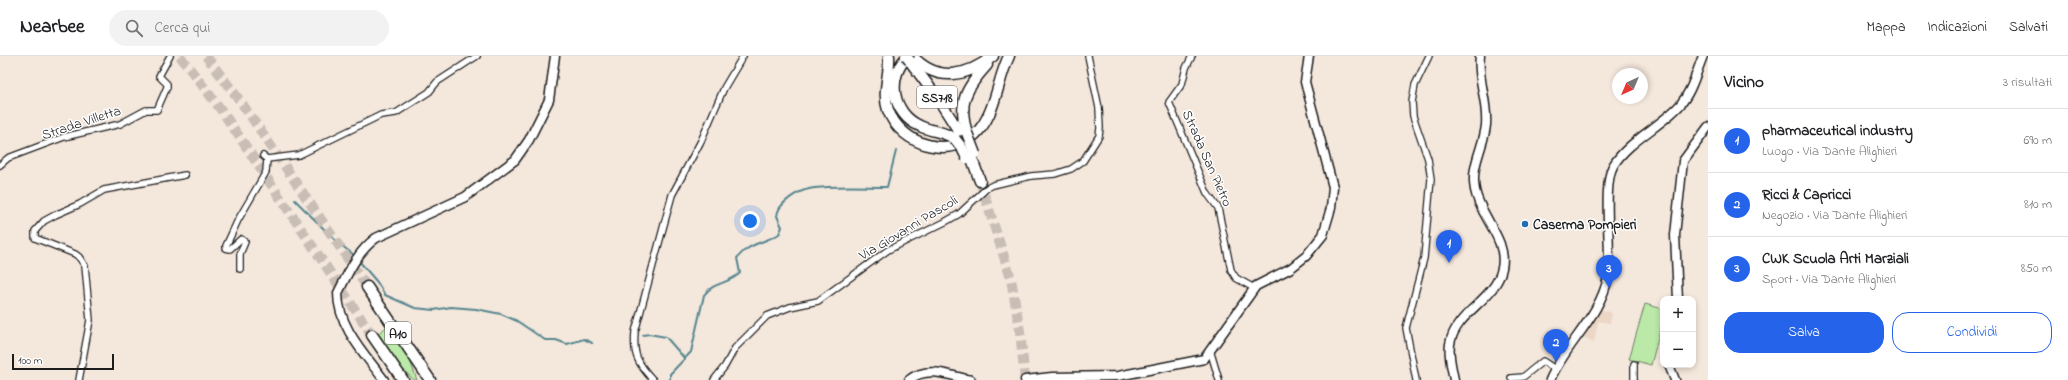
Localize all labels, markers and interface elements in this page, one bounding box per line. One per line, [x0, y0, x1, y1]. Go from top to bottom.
search box [109, 10, 389, 46]
text: Nearbee [20, 14, 85, 41]
icon: search [123, 17, 145, 39]
text: Cerca qui [155, 17, 210, 39]
text: Mappa [1867, 17, 1905, 38]
text: Indicazioni [1927, 17, 1987, 38]
text: Salvati [2009, 17, 2048, 38]
north arrow [1612, 68, 1648, 104]
text: Vicino [1724, 70, 1764, 95]
text: 3 risultati [2003, 73, 2052, 92]
road number: SS718 [917, 86, 957, 108]
street label: Strada Villetta [39, 101, 124, 146]
street label: Strada San Pietro [1176, 107, 1237, 210]
text: pharmaceutical industry [1762, 120, 1913, 142]
text: 1 [1735, 131, 1739, 150]
text: 690 m [2023, 131, 2052, 150]
text: Luogo · Via Dante Alighieri [1762, 142, 1897, 161]
text: Ricci & Capricci [1762, 184, 1851, 206]
street label: Via Giovanni Pascoli [854, 190, 962, 267]
text: 2 [1734, 195, 1740, 214]
text: 810 m [2024, 195, 2052, 214]
text: Negozio · Via Dante Alighieri [1762, 206, 1907, 225]
your location [740, 211, 760, 231]
place label: Caserma Pompieri [1533, 215, 1637, 236]
marker: Caserma Pompieri [1520, 219, 1530, 229]
pin: 1 [1436, 230, 1462, 263]
text: CWK Scuola Arti Marziali [1762, 248, 1909, 270]
pin: 3 [1596, 255, 1622, 288]
text: 3 [1734, 259, 1740, 278]
text: 850 m [2021, 259, 2052, 278]
text: Sport · Via Dante Alighieri [1762, 270, 1896, 289]
map controls [1660, 296, 1696, 368]
button: + [1660, 296, 1696, 332]
button: Salva [1724, 312, 1884, 353]
button: Condividi [1892, 312, 2052, 353]
road number: A10 [385, 322, 411, 344]
pin: 2 [1543, 329, 1569, 362]
button: − [1660, 332, 1696, 368]
scale bar [12, 352, 114, 371]
text: 100 m [18, 353, 42, 369]

